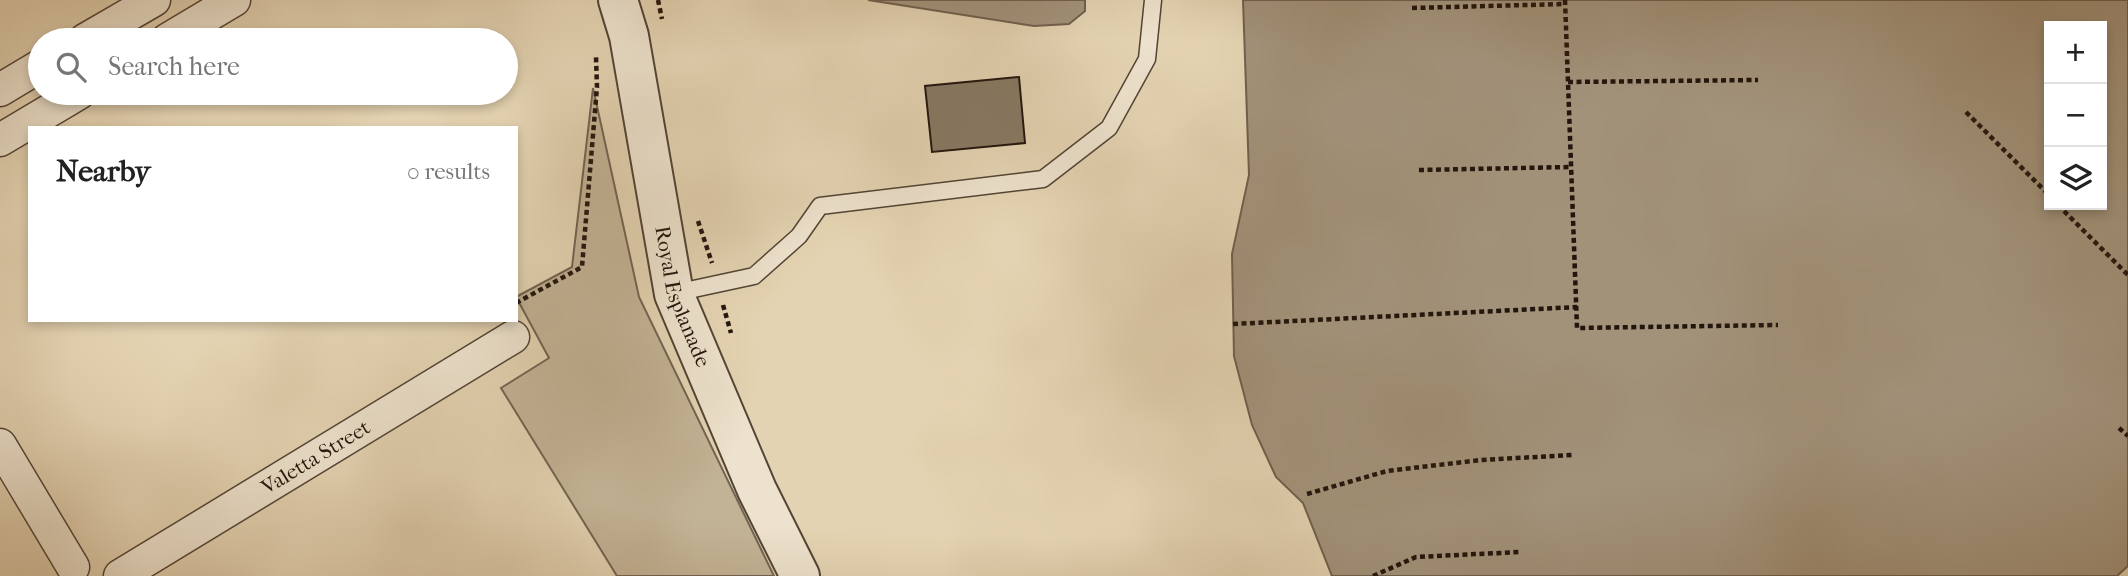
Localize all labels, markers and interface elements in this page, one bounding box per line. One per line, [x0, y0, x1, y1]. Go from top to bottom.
map controls [2044, 21, 2107, 210]
button: + [2044, 21, 2107, 84]
search box [28, 28, 518, 105]
icon: search [52, 48, 90, 86]
text: Search here [108, 51, 240, 82]
button: − [2044, 84, 2107, 147]
button: layers [2044, 147, 2107, 210]
text: Nearby [56, 154, 151, 189]
text: 0 results [407, 158, 490, 185]
street label: Royal Esplanade [650, 224, 715, 370]
street label: Valetta Street [256, 415, 375, 500]

